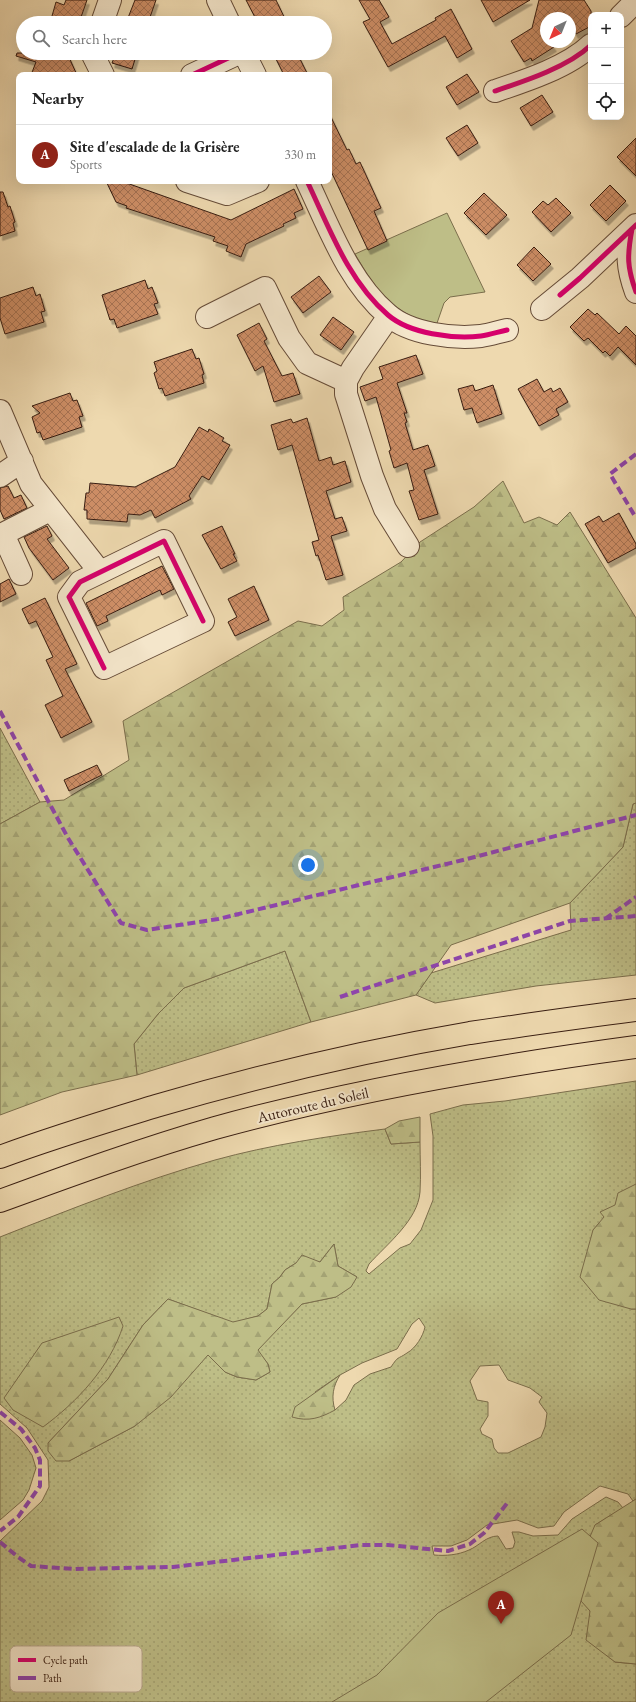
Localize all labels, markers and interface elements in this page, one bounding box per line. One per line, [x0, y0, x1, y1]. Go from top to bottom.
north arrow [540, 12, 576, 48]
map controls [588, 12, 624, 120]
button: + [588, 12, 624, 48]
search box [16, 16, 332, 60]
icon: search [30, 27, 52, 49]
text: Search here [62, 29, 127, 48]
button: − [588, 48, 624, 84]
button: locate [588, 84, 624, 120]
text: Nearby [32, 87, 84, 109]
text: Site d'escalade de la Grisère [70, 137, 239, 156]
text: A [40, 146, 50, 163]
text: 330 m [285, 146, 316, 163]
text: Sports [70, 156, 102, 173]
your location [298, 855, 318, 875]
street label: Autoroute du Soleil [254, 1082, 371, 1127]
pin: A [488, 1591, 514, 1624]
legend [10, 1646, 142, 1692]
text: Cycle path [43, 1653, 88, 1667]
text: Path [43, 1671, 62, 1685]

